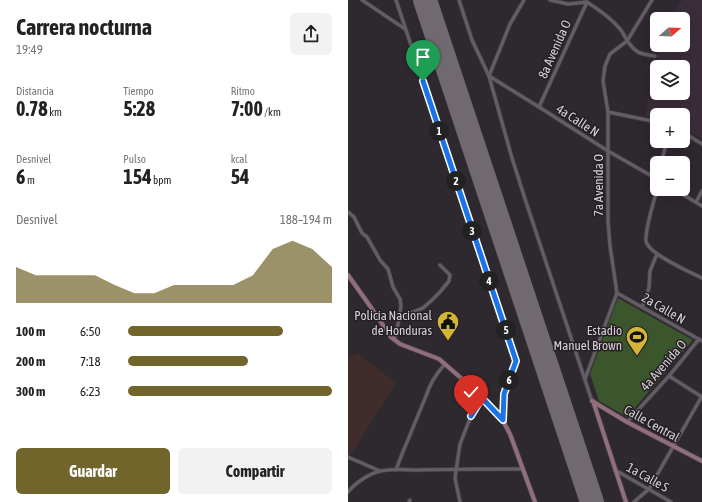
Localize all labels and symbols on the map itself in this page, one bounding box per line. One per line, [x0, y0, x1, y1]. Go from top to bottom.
north arrow [650, 12, 690, 52]
street label: 8a Avenida O [535, 17, 574, 81]
pin [406, 40, 440, 81]
street label: 4a Calle N [554, 101, 602, 140]
pin: 1 [429, 121, 449, 141]
street label: 7a Avenida O [591, 153, 606, 216]
pin: 2 [446, 171, 466, 191]
pin: 3 [462, 221, 482, 241]
pin: 4 [479, 271, 499, 291]
street label: 2a Calle N [639, 290, 688, 327]
place label: Policía Nacional de Honduras [354, 308, 433, 338]
public building icon: Policía Nacional de Honduras [435, 309, 461, 342]
pin: 5 [496, 320, 516, 340]
place label: Estadio Manuel Brown [553, 323, 622, 353]
sports icon: Estadio Manuel Brown [624, 324, 650, 357]
street label: 4a Avenida O [637, 337, 690, 394]
pin: 6 [499, 370, 519, 390]
pin [454, 375, 488, 416]
street label: Calle Central [621, 402, 683, 445]
street label: 1a Calle S [624, 460, 672, 495]

